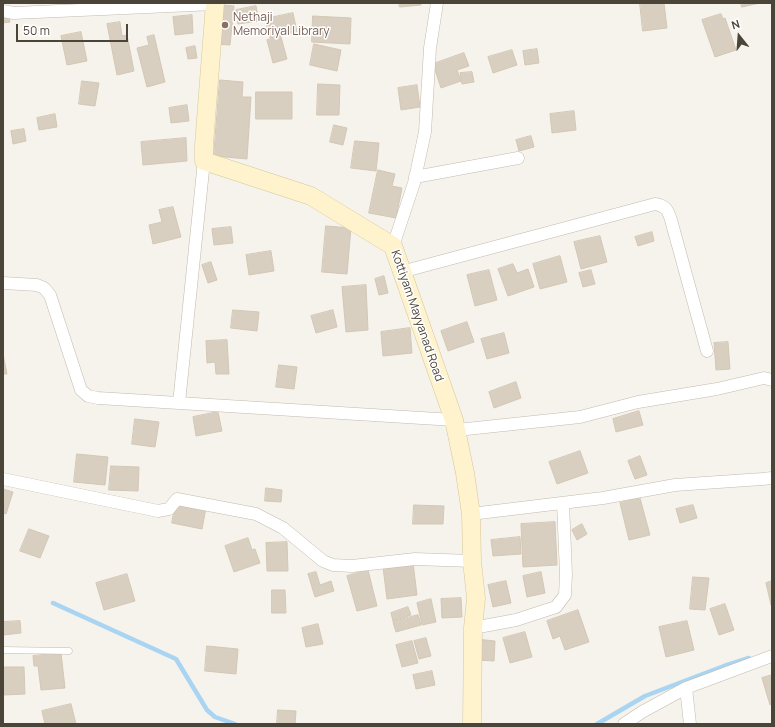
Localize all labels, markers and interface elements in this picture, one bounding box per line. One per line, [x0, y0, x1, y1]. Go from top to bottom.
place label: Nethaji Memoriyal Library [233, 11, 330, 39]
scale bar [18, 16, 130, 42]
north arrow [719, 16, 759, 56]
text: N [729, 16, 741, 32]
marker: Nethaji Memoriyal Library [220, 20, 230, 30]
text: 50 m [23, 22, 50, 39]
street label: Kottiyam Mayyanad Road [388, 248, 446, 384]

